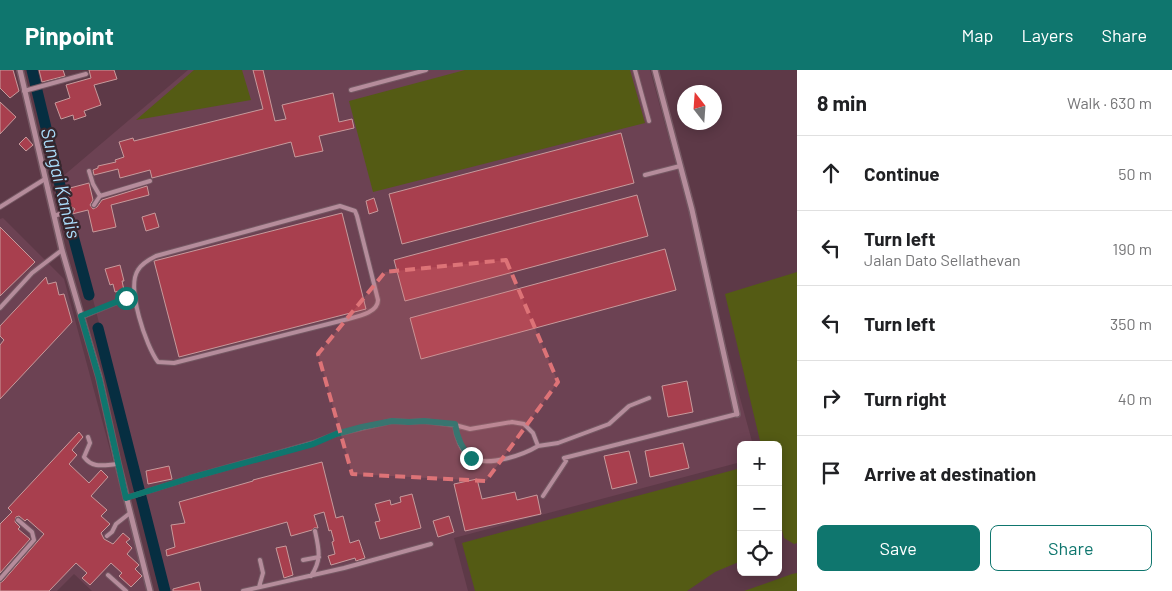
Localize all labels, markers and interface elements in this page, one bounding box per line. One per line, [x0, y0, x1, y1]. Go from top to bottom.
text: Pinpoint [25, 21, 114, 50]
text: Map [961, 24, 993, 46]
text: Layers [1021, 24, 1074, 46]
text: Share [1102, 24, 1147, 46]
north arrow [677, 85, 722, 130]
text: 8 min [817, 90, 867, 115]
text: Walk · 630 m [1067, 93, 1152, 112]
water label: Sungai Kandis [37, 125, 86, 241]
icon: ahead [817, 159, 845, 187]
text: Continue [864, 162, 940, 185]
text: 50 m [1118, 164, 1152, 183]
text: Turn left [864, 227, 935, 250]
icon: left [817, 234, 845, 262]
text: 190 m [1113, 239, 1152, 258]
text: Jalan Dato Sellathevan [864, 250, 1021, 269]
route start [115, 287, 138, 310]
icon: left [817, 309, 845, 337]
text: Turn left [864, 312, 935, 335]
text: 350 m [1110, 314, 1152, 333]
icon: right [817, 384, 845, 412]
text: Turn right [864, 387, 946, 410]
text: 40 m [1118, 389, 1152, 408]
map controls [737, 441, 782, 576]
button: + [737, 441, 782, 486]
route end [460, 447, 483, 470]
icon: arrive [817, 459, 845, 487]
text: Arrive at destination [864, 462, 1036, 485]
button: − [737, 486, 782, 531]
button: Save [817, 525, 980, 571]
button: Share [990, 525, 1152, 571]
button: locate [737, 531, 782, 576]

